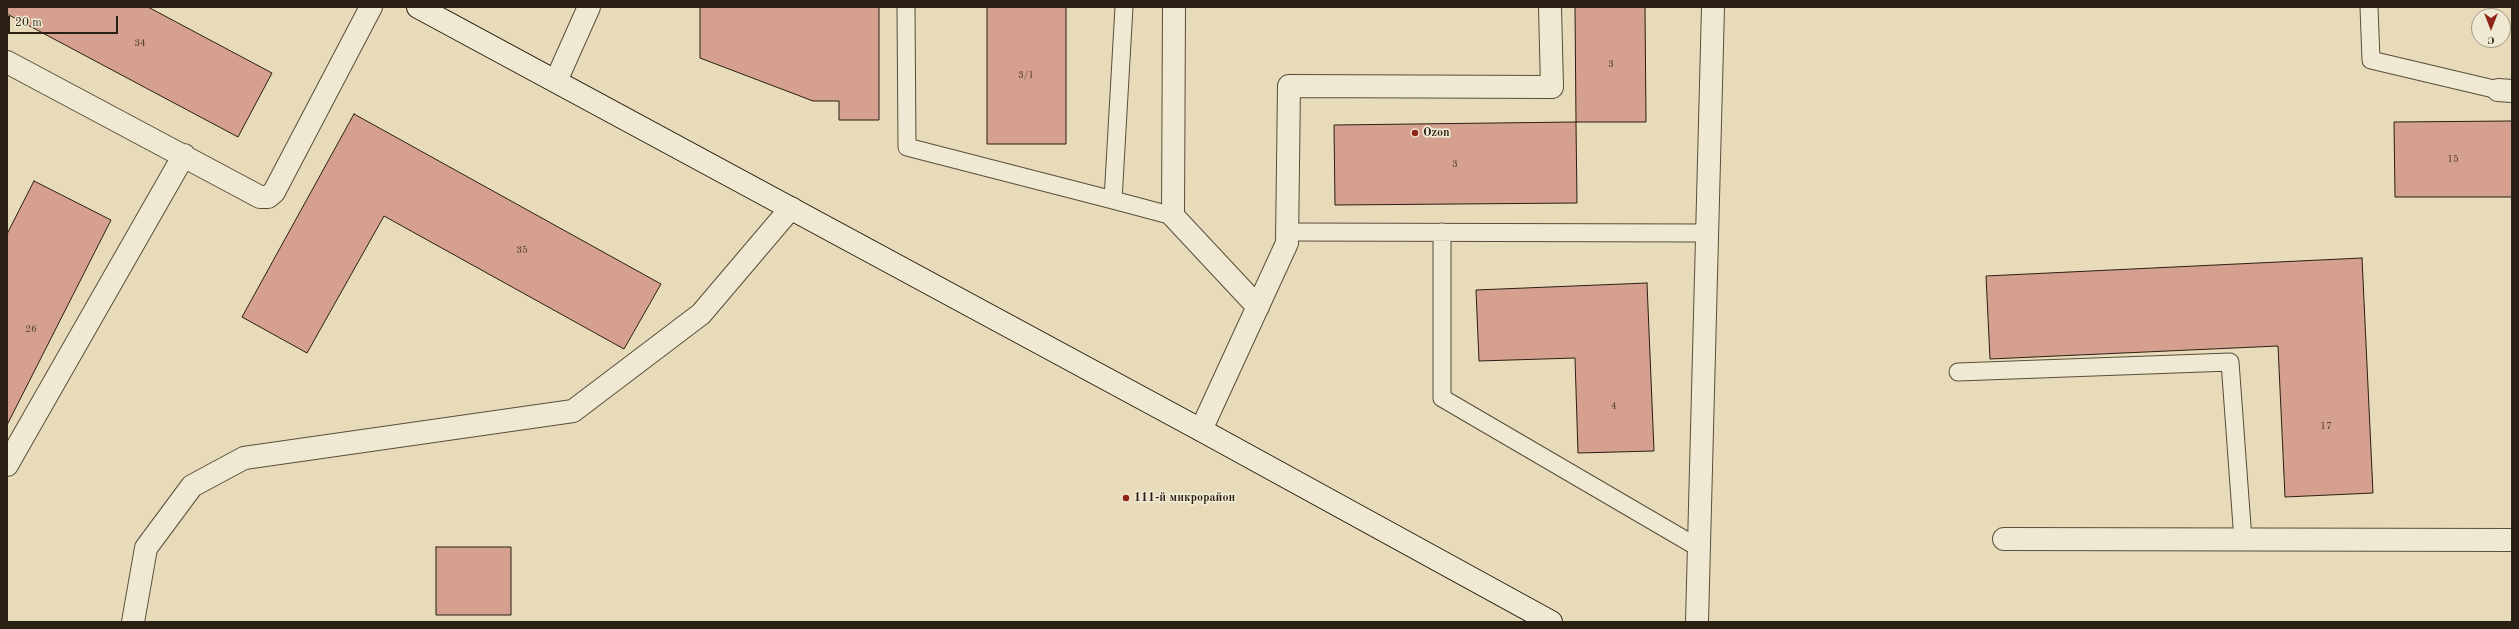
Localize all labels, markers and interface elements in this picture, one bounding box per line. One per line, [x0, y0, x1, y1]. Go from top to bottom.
scale bar [10, 8, 120, 34]
north arrow [2471, 8, 2511, 48]
text: 20 m [15, 17, 42, 29]
text: С [2487, 34, 2495, 45]
house number: 34 [134, 37, 146, 49]
house number: 3 [1608, 58, 1614, 70]
house number: 3/1 [1018, 69, 1034, 81]
place label: Ozon [1423, 126, 1450, 140]
marker: Ozon [1410, 128, 1420, 138]
house number: 15 [2447, 153, 2459, 165]
house number: 3 [1452, 158, 1458, 170]
house number: 35 [516, 244, 528, 256]
house number: 26 [25, 323, 37, 335]
house number: 4 [1611, 400, 1617, 412]
house number: 17 [2320, 420, 2332, 432]
place label: 111-й микрорайон [1134, 491, 1235, 505]
marker: 111-й микрорайон [1121, 493, 1131, 503]

